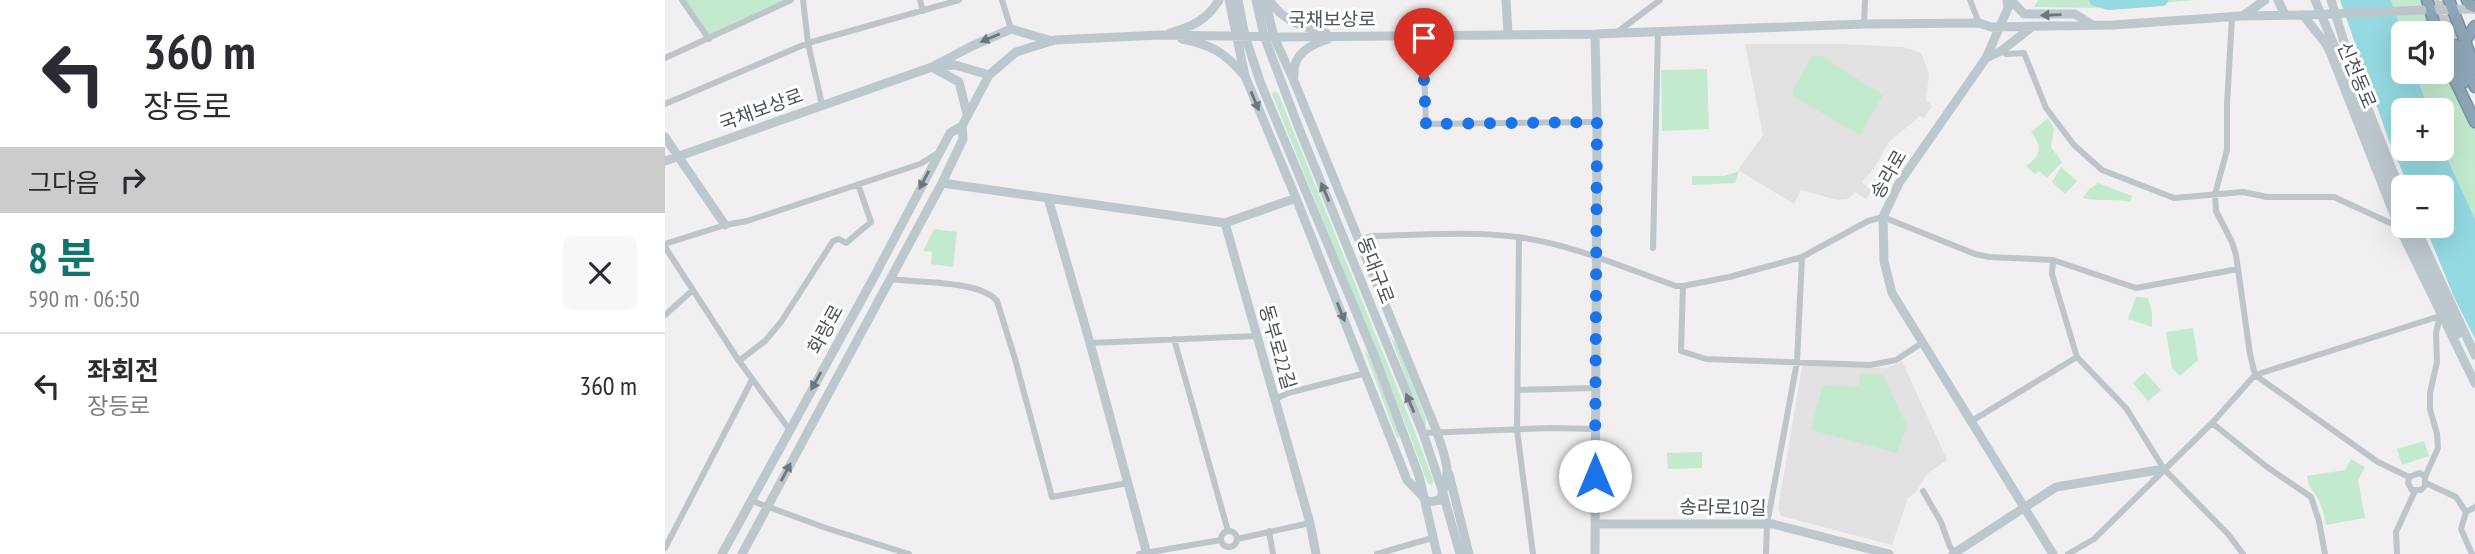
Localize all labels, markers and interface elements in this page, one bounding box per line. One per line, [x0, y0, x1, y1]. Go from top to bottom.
street label: 국채보상로 [1288, 7, 1376, 31]
pin [1394, 8, 1454, 80]
one-way arrow [2039, 9, 2061, 20]
text: 360 m [143, 19, 256, 83]
icon: arrive [1405, 19, 1443, 57]
map controls [2391, 21, 2454, 238]
button: sound [2391, 21, 2454, 84]
icon: left [28, 28, 119, 119]
one-way arrow [980, 32, 1001, 43]
street label: 신천동로 [2332, 38, 2382, 112]
street label: 국채보상로 [716, 83, 806, 135]
text: 장등로 [143, 85, 231, 127]
one-way arrow [1250, 91, 1261, 112]
button: + [2391, 98, 2454, 161]
street label: 송라로 [1864, 145, 1912, 203]
icon: right [114, 161, 152, 199]
text: 그다음 [28, 166, 100, 199]
one-way arrow [918, 171, 930, 190]
button: − [2391, 175, 2454, 238]
one-way arrow [1319, 181, 1330, 202]
text: 8 분 [28, 230, 95, 285]
street label: 동대구로 [1352, 233, 1400, 307]
button: close [563, 236, 637, 310]
text: 590 m · 06:50 [28, 284, 140, 313]
street label: 화랑로 [802, 300, 848, 358]
street label: 동부로22길 [1254, 302, 1302, 392]
one-way arrow [1336, 302, 1347, 323]
text: 좌회전 [87, 354, 159, 387]
icon: left [28, 367, 66, 405]
text: 360 m [579, 369, 637, 402]
one-way arrow [810, 371, 822, 390]
text: 장등로 [87, 391, 150, 420]
one-way arrow [1404, 393, 1416, 413]
position arrow [1558, 439, 1632, 513]
one-way arrow [779, 462, 791, 482]
street label: 송라로10길 [1679, 494, 1767, 520]

